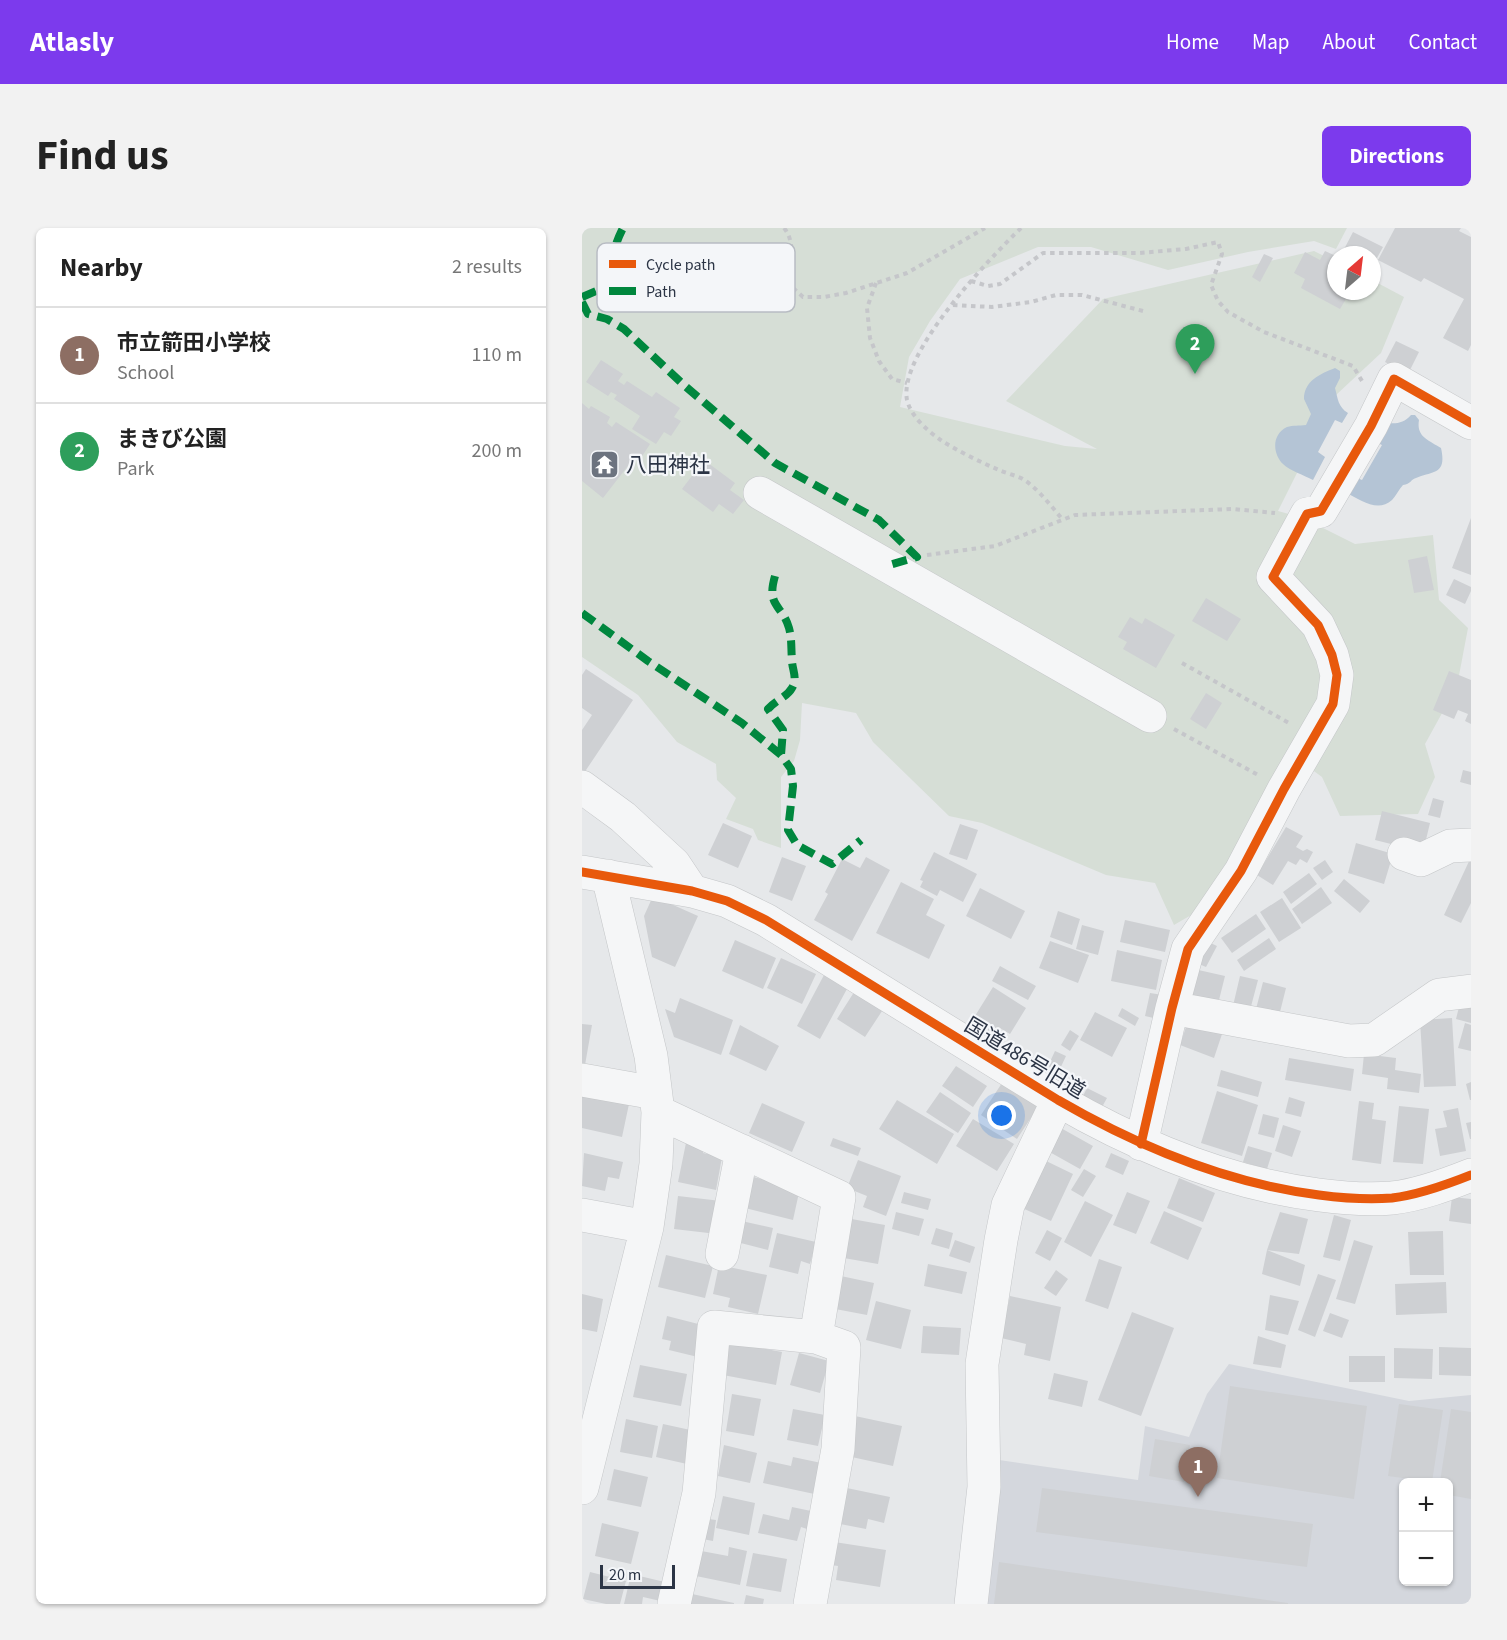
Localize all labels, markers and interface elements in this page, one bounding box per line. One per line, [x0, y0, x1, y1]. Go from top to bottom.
text: Atlasly [30, 22, 114, 62]
text: Home [1166, 27, 1219, 57]
text: Map [1252, 27, 1290, 57]
text: About [1323, 27, 1375, 57]
text: Contact [1408, 27, 1477, 57]
text: Find us [36, 126, 169, 186]
button: Directions [1322, 126, 1471, 186]
legend [597, 243, 795, 312]
north arrow [1327, 246, 1381, 300]
text: Nearby [60, 249, 143, 286]
text: 2 results [452, 253, 522, 281]
text: Cycle path [646, 254, 715, 276]
text: Path [646, 281, 676, 303]
pin: 2 [1176, 324, 1214, 374]
text: 市立箭田小学校 [117, 327, 271, 359]
text: 1 [74, 341, 85, 369]
text: 110 m [472, 341, 522, 369]
text: School [117, 359, 174, 387]
text: まきび公園 [117, 423, 227, 455]
text: 2 [74, 437, 85, 465]
text: 200 m [472, 437, 522, 465]
temple icon: 八田神社 [589, 449, 621, 481]
place label: 八田神社 [626, 450, 710, 480]
text: Park [117, 455, 154, 483]
street label: 国道486号旧道 [959, 1010, 1091, 1106]
your location [987, 1101, 1016, 1130]
pin: 1 [1178, 1448, 1218, 1497]
map controls [1399, 1478, 1453, 1586]
button: + [1399, 1478, 1453, 1532]
button: − [1399, 1532, 1453, 1586]
scale bar [600, 1562, 675, 1590]
text: 20 m [609, 1564, 641, 1586]

